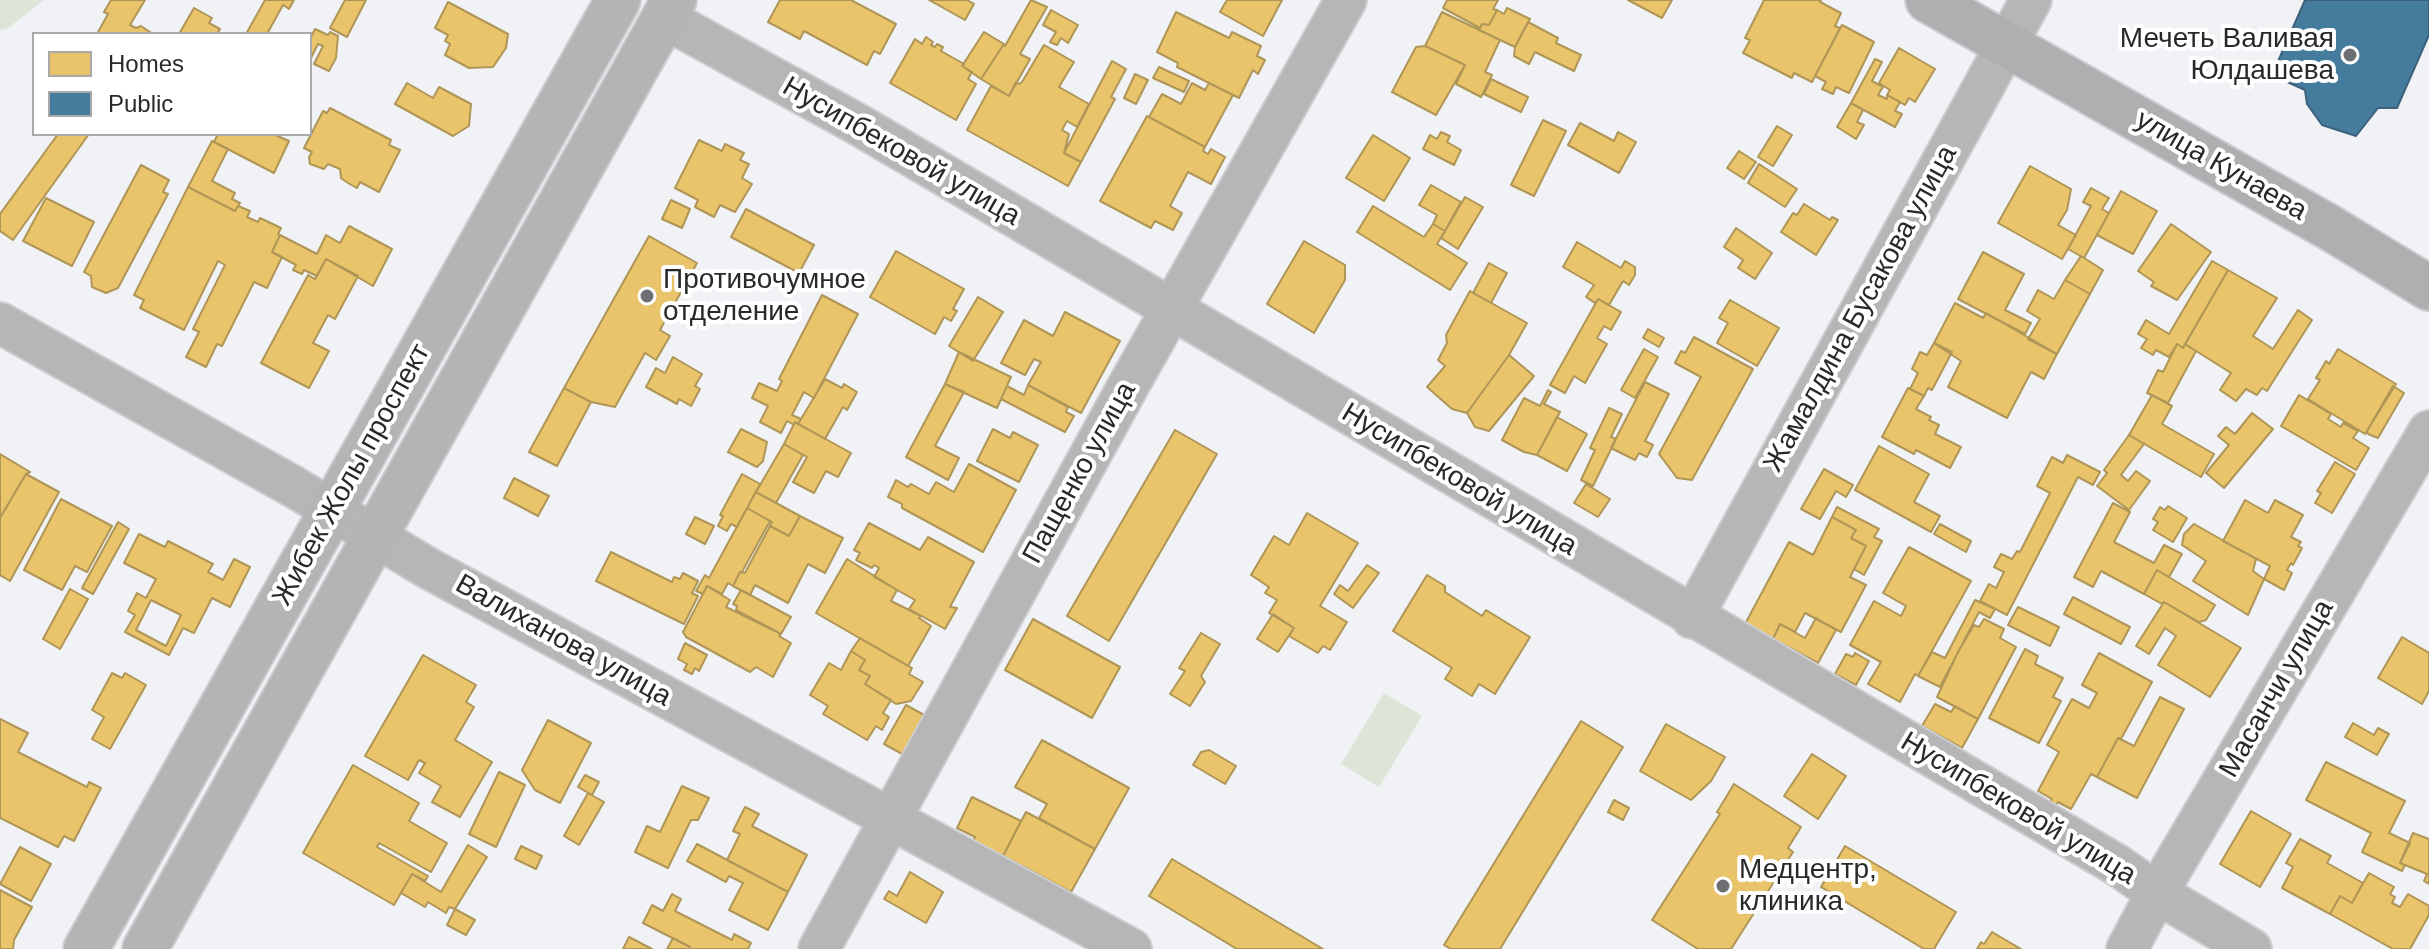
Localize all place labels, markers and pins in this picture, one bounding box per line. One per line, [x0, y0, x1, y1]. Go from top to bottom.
place label: Мечеть Валивая Юлдашева [2120, 22, 2334, 88]
marker: Мечеть Валивая Юлдашева [2341, 46, 2359, 64]
place label: Противочумное отделение [663, 263, 866, 329]
marker: Противочумное отделение [638, 287, 656, 305]
place label: Медцентр, клиника [1739, 853, 1877, 919]
marker: Медцентр, клиника [1714, 877, 1732, 895]

